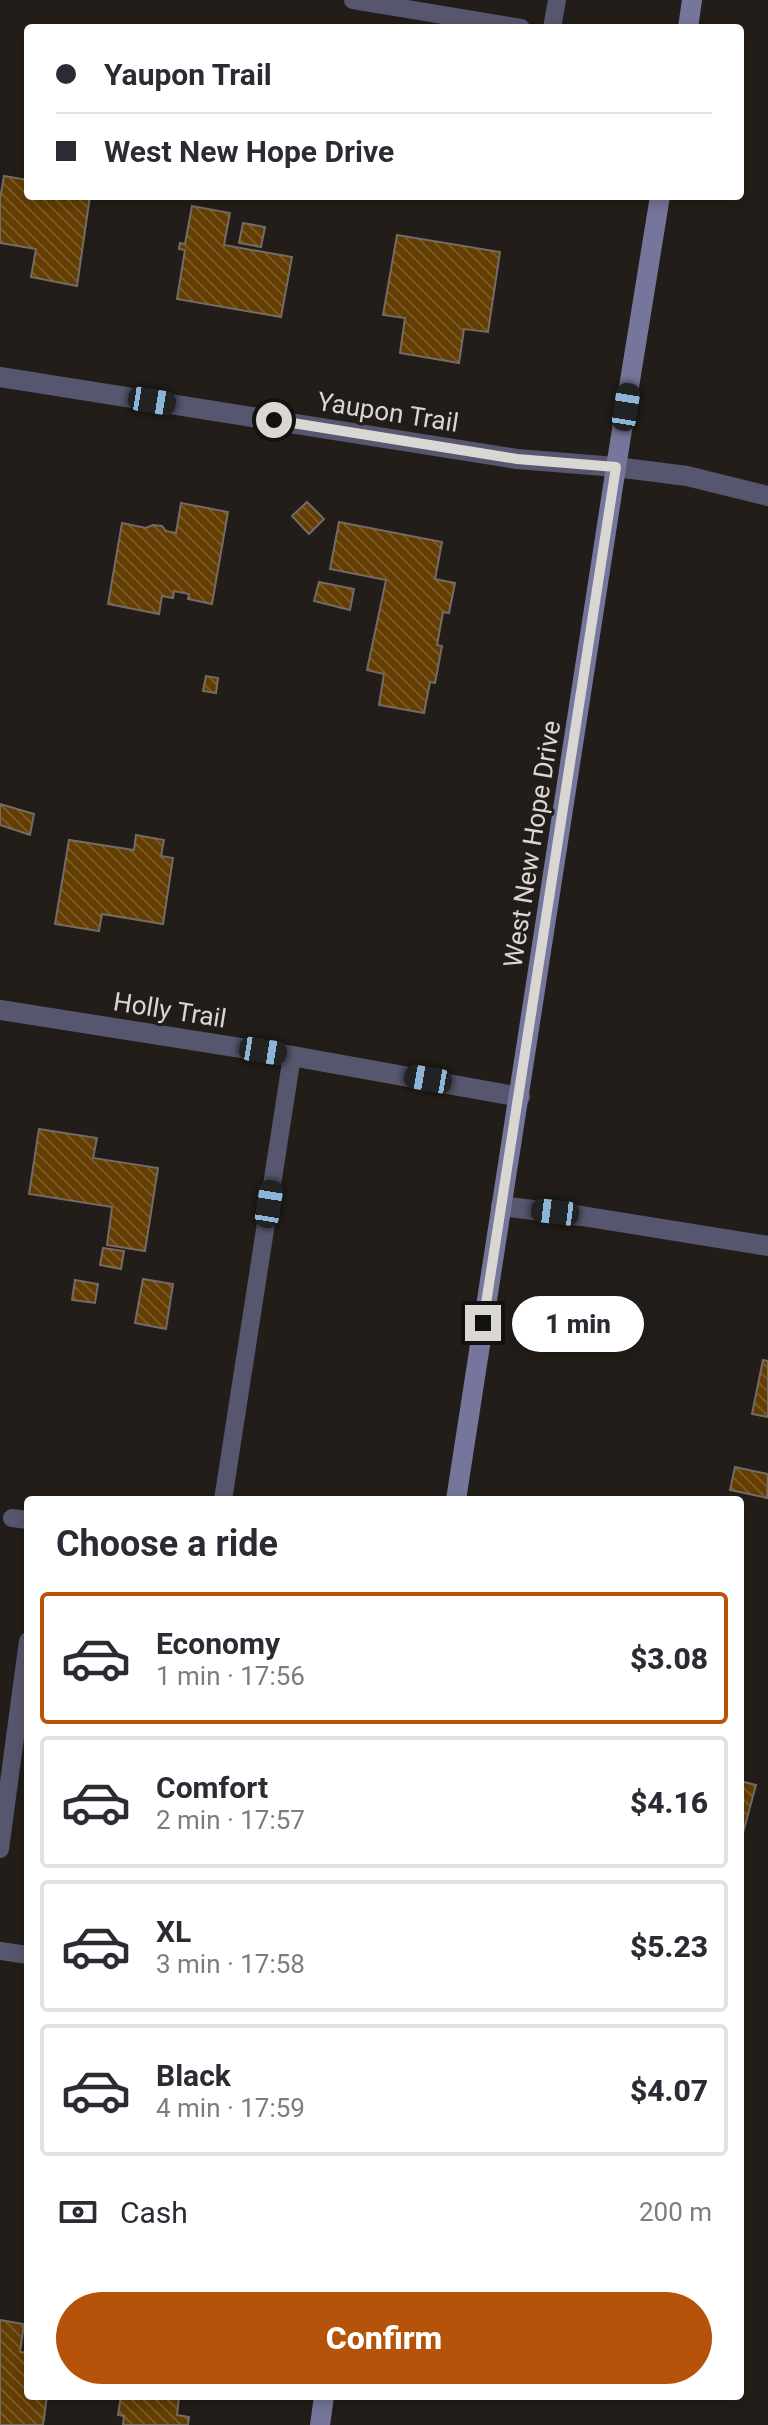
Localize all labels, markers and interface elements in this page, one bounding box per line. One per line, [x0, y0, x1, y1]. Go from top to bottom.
text: Yaupon Trail [104, 57, 272, 92]
text: West New Hope Drive [104, 134, 394, 169]
car [610, 381, 642, 433]
car [126, 385, 178, 417]
street label: Yaupon Trail [315, 386, 461, 438]
route start [256, 402, 292, 438]
street label: West New Hope Drive [498, 718, 566, 970]
street label: Holly Trail [111, 986, 229, 1034]
car [237, 1035, 289, 1067]
car [402, 1063, 454, 1095]
car [253, 1178, 285, 1230]
car [530, 1197, 580, 1227]
callout: 1 min [511, 1295, 643, 1351]
route end [465, 1305, 501, 1341]
text: 1 min [545, 1309, 611, 1339]
text: Choose a ride [56, 1523, 278, 1565]
icon: car [60, 1622, 132, 1694]
text: Economy [156, 1626, 280, 1661]
text: $3.08 [630, 1641, 708, 1676]
text: 1 min · 17:56 [156, 1661, 305, 1691]
icon: car [60, 1766, 132, 1838]
text: Comfort [156, 1770, 268, 1805]
text: $4.16 [630, 1785, 708, 1820]
text: 2 min · 17:57 [156, 1805, 305, 1835]
icon: car [60, 1910, 132, 1982]
text: XL [156, 1914, 191, 1949]
text: $5.23 [630, 1929, 708, 1964]
text: 3 min · 17:58 [156, 1949, 305, 1979]
icon: car [60, 2054, 132, 2126]
text: Black [156, 2058, 231, 2093]
text: $4.07 [630, 2073, 708, 2108]
text: 4 min · 17:59 [156, 2093, 305, 2123]
icon: cash [56, 2190, 100, 2234]
text: Cash [120, 2195, 188, 2230]
text: 200 m [639, 2197, 712, 2227]
button: Confirm [56, 2292, 712, 2384]

